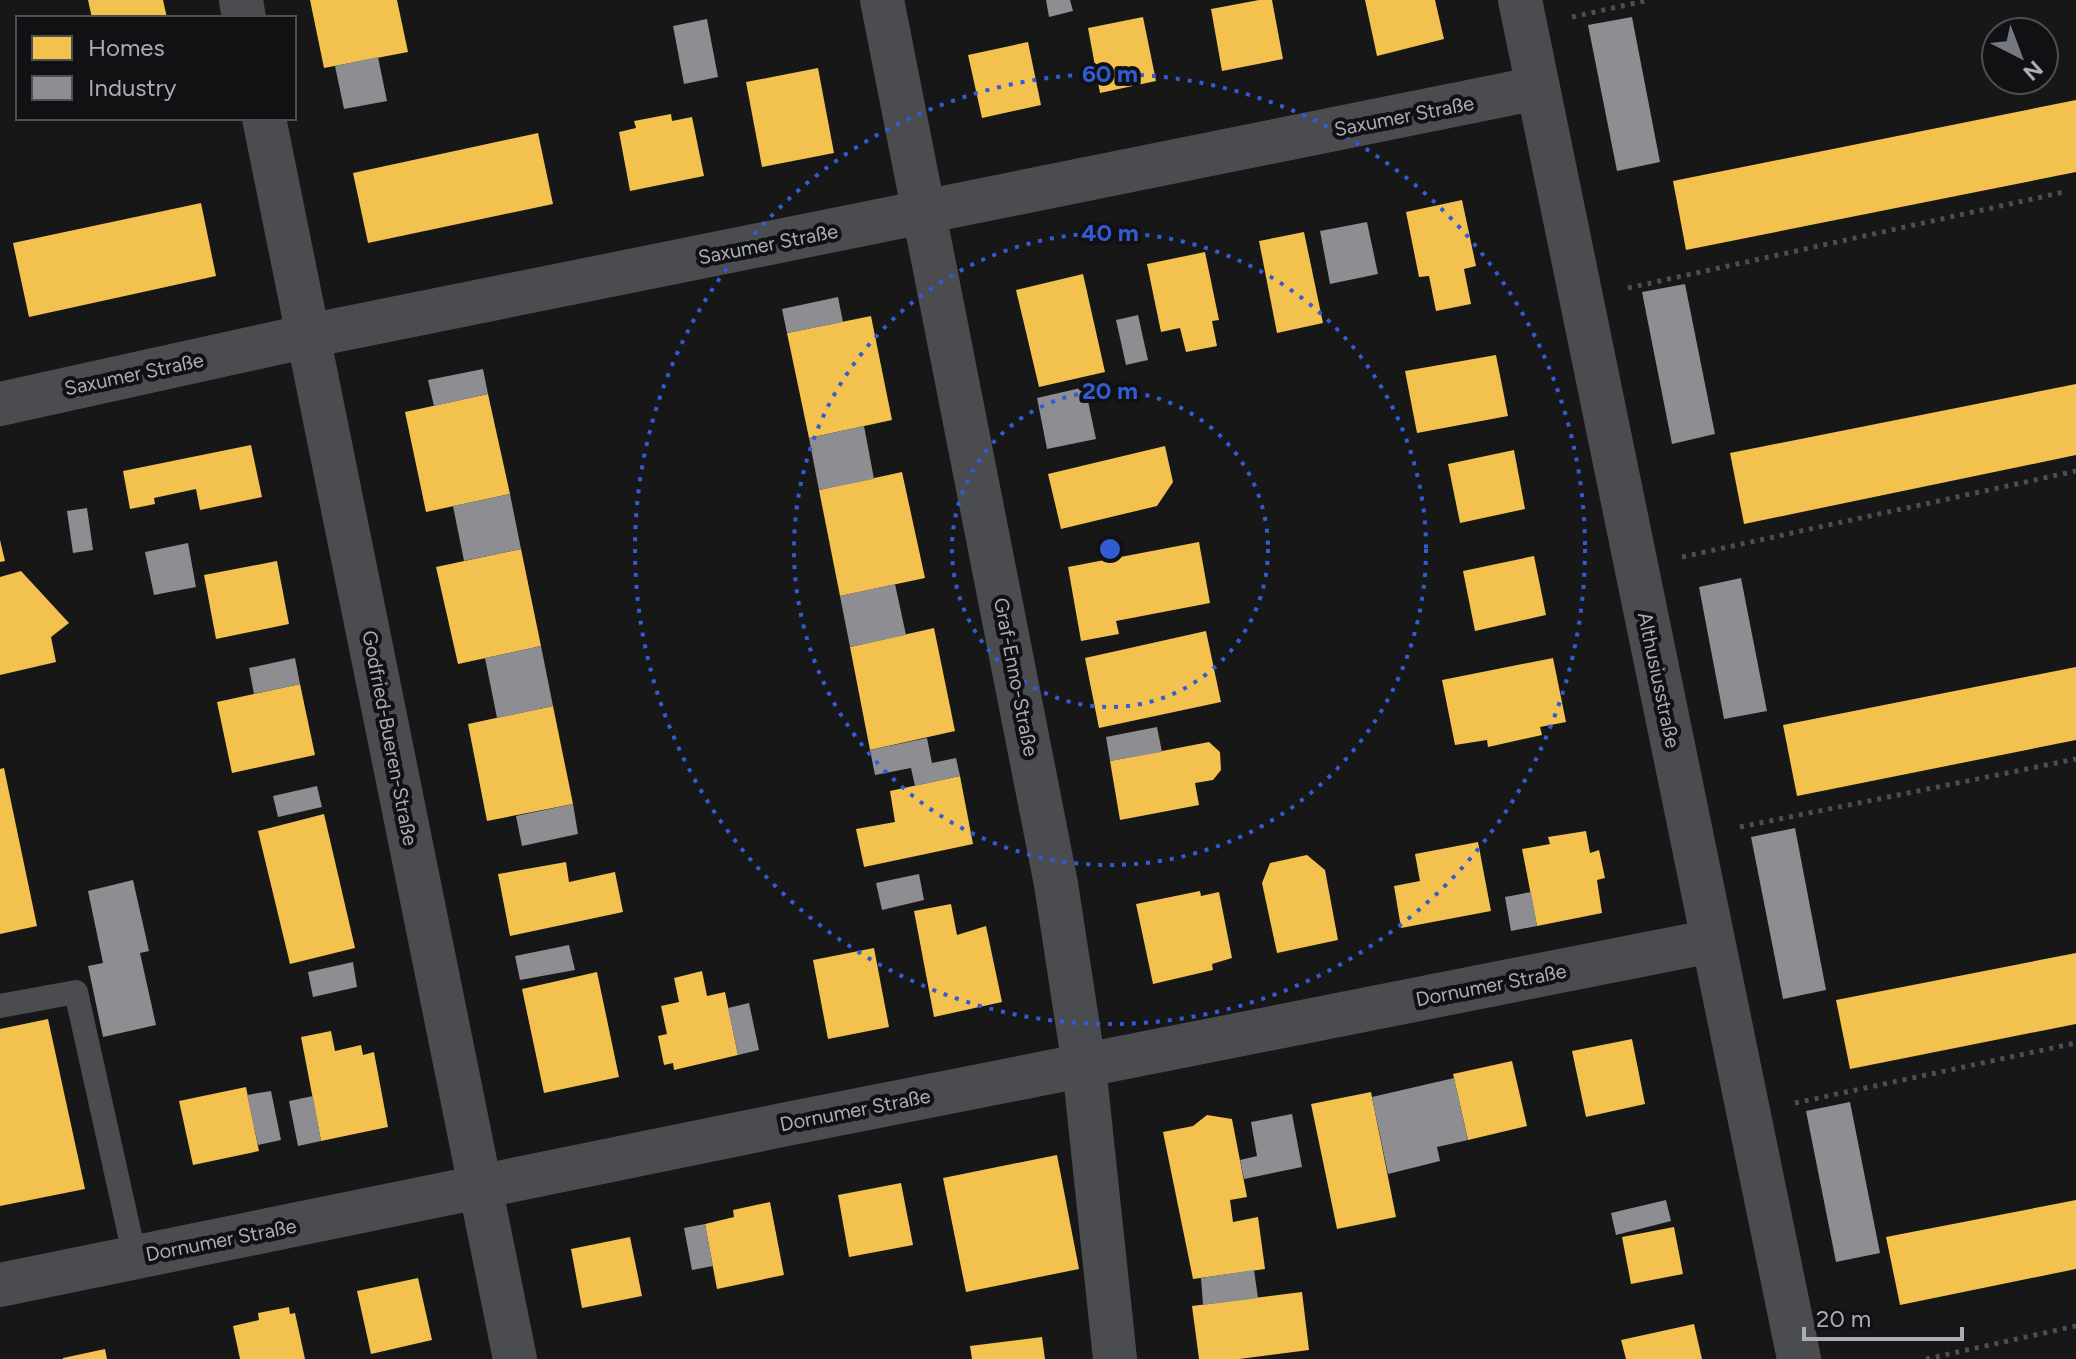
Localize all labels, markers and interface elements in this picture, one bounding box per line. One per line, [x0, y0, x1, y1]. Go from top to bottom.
legend [16, 16, 296, 120]
north arrow [1980, 16, 2060, 96]
text: Homes [88, 33, 165, 62]
text: N [2018, 55, 2048, 86]
text: 60 m [1082, 59, 1138, 88]
text: Industry [88, 73, 177, 102]
street label: Saxumer Straße [1332, 91, 1476, 141]
text: 40 m [1081, 218, 1139, 247]
street label: Saxumer Straße [696, 219, 840, 269]
street label: Saxumer Straße [62, 348, 206, 400]
text: 20 m [1082, 376, 1138, 405]
centre of rings [1096, 535, 1124, 563]
street label: Graf-Enno-Straße [989, 596, 1043, 758]
street label: Althusiusstraße [1633, 610, 1685, 750]
street label: Godfried-Bueren-Straße [357, 628, 423, 848]
street label: Dornumer Straße [1414, 959, 1568, 1011]
street label: Dornumer Straße [778, 1084, 932, 1136]
street label: Dornumer Straße [144, 1214, 298, 1266]
scale bar [1804, 1291, 1962, 1341]
text: 20 m [1816, 1304, 1871, 1333]

